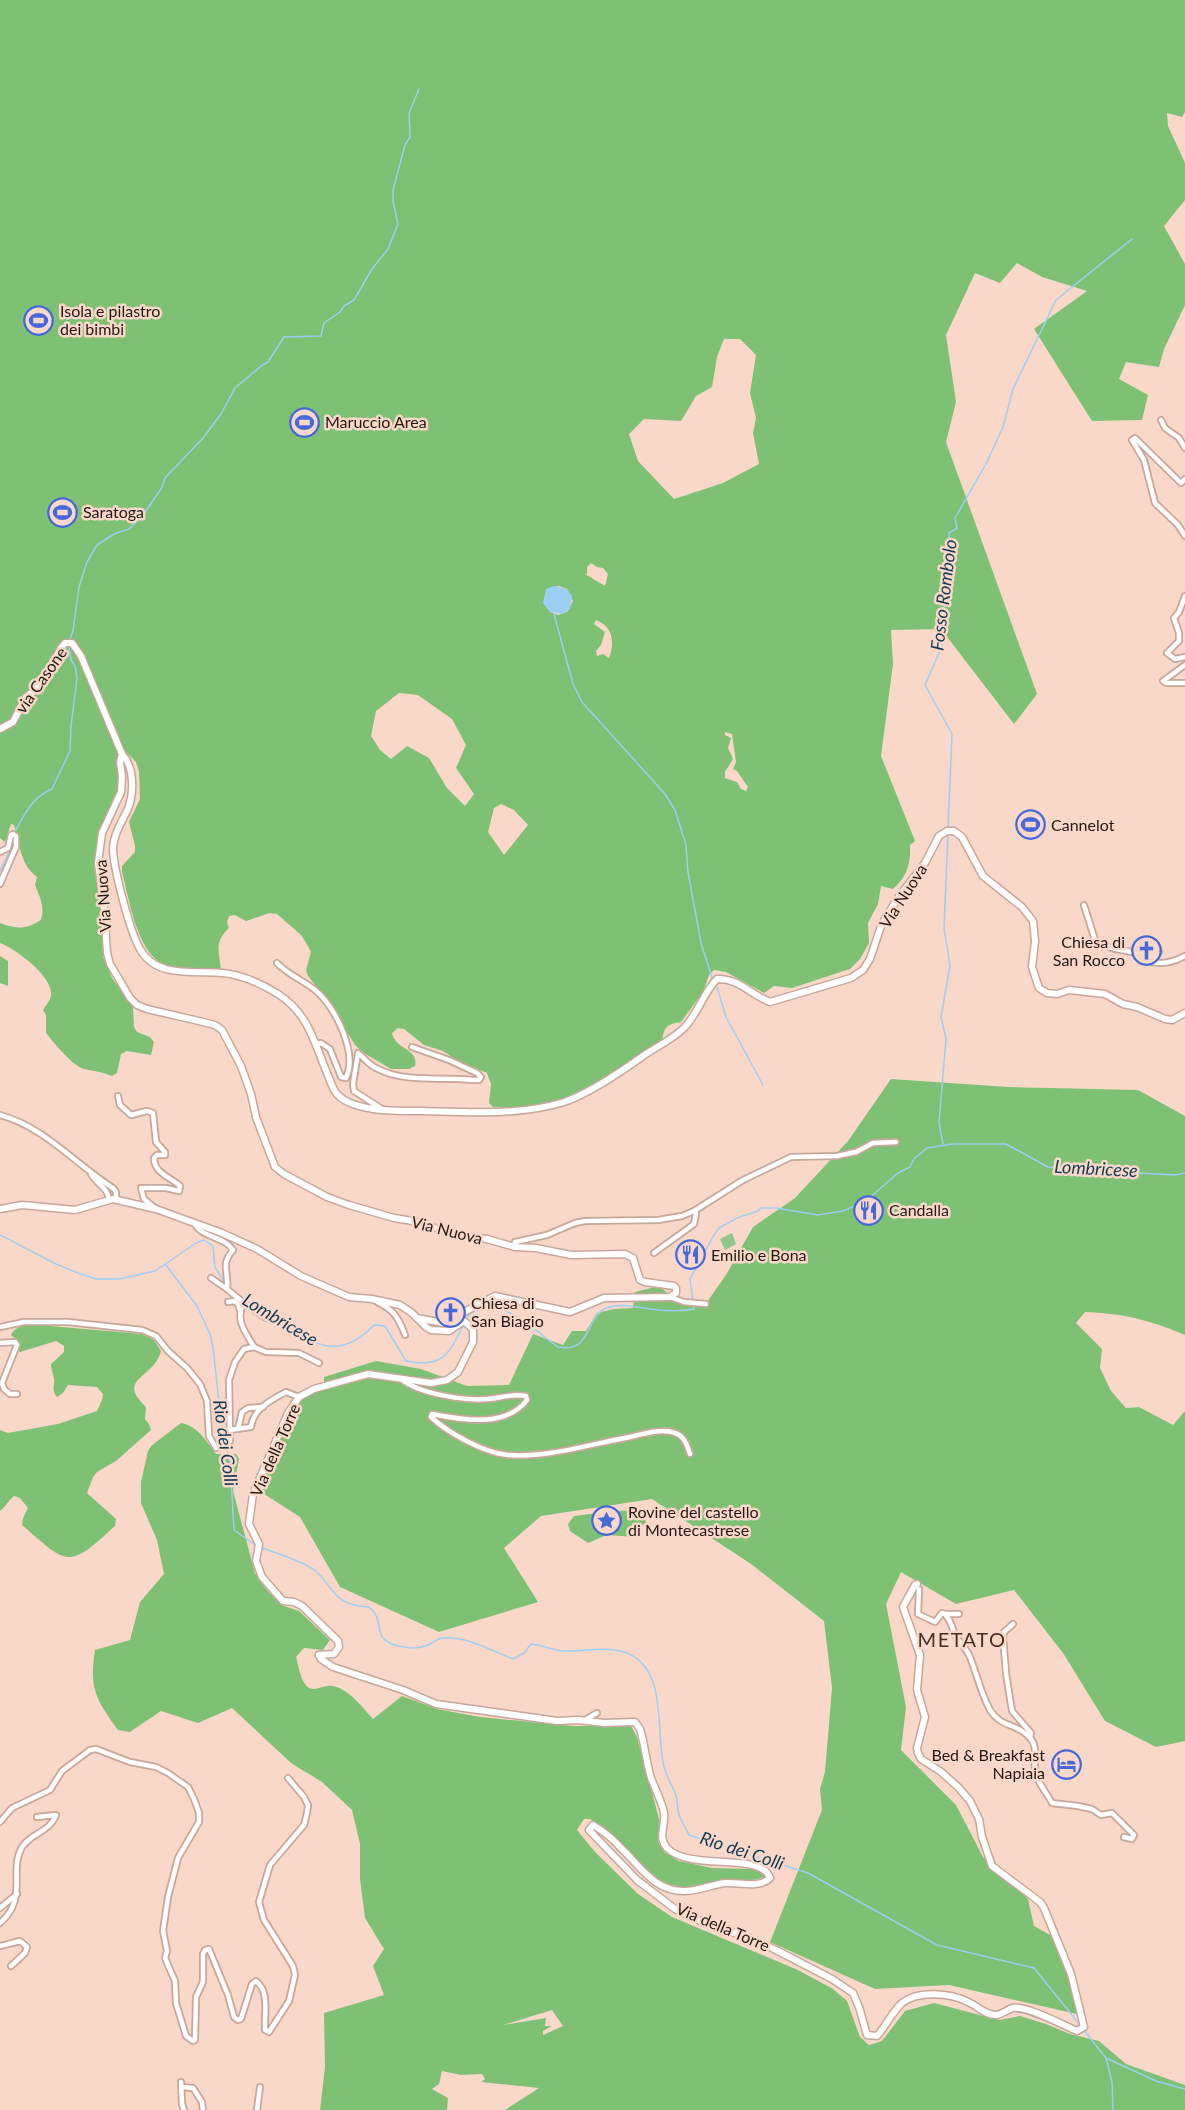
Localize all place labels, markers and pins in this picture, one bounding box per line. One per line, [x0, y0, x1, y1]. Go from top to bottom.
place label: Isola e pilastro dei bimbi [60, 301, 160, 338]
sports icon: Isola e pilastro dei bimbi [23, 304, 55, 336]
sports icon: Maruccio Area [288, 406, 320, 438]
place label: Maruccio Area [325, 412, 427, 431]
sports icon: Saratoga [46, 496, 78, 528]
place label: Saratoga [83, 502, 144, 521]
sports icon: Cannelot [1014, 809, 1046, 841]
place label: Cannelot [1051, 815, 1115, 834]
place label: Chiesa di San Rocco [1053, 932, 1125, 969]
church icon: Chiesa di San Rocco [1130, 935, 1162, 967]
restaurant icon: Candalla [852, 1194, 884, 1226]
place label: Candalla [889, 1200, 949, 1219]
restaurant icon: Emilio e Bona [674, 1239, 706, 1271]
place label: Emilio e Bona [711, 1245, 807, 1264]
place label: Chiesa di San Biagio [471, 1293, 544, 1330]
church icon: Chiesa di San Biagio [434, 1296, 466, 1328]
place label: Rovine del castello di Montecastrese [628, 1502, 759, 1539]
place icon: Rovine del castello di Montecastrese [591, 1505, 623, 1537]
place label: Bed & Breakfast Napiaia [931, 1745, 1045, 1782]
hotel icon: Bed & Breakfast Napiaia [1050, 1748, 1082, 1780]

